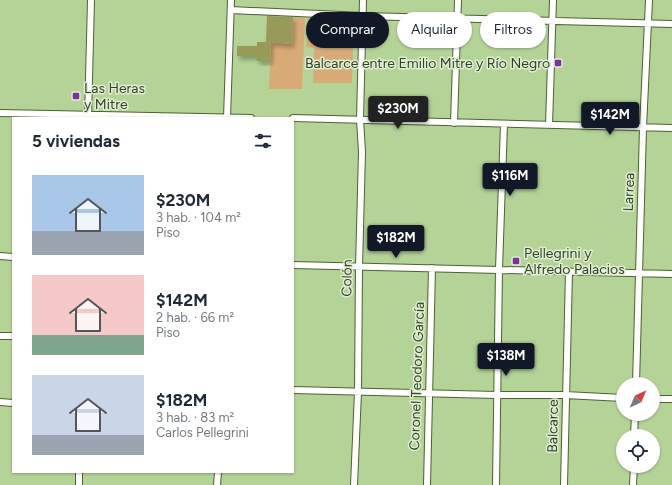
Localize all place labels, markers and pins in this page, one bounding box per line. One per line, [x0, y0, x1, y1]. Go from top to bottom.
place label: Balcarce entre Emilio Mitre y Río Negro [305, 55, 550, 72]
marker: Balcarce entre Emilio Mitre y Río Negro [553, 58, 563, 68]
place label: Las Heras y Mitre [84, 80, 145, 113]
marker: Las Heras y Mitre [71, 91, 81, 101]
pin: $230M [370, 96, 426, 130]
pin: $142M [582, 102, 638, 136]
pin: $116M [482, 163, 538, 197]
pin: $182M [368, 225, 424, 259]
place label: Pellegrini y Alfredo Palacios [524, 245, 625, 278]
marker: Pellegrini y Alfredo Palacios [511, 256, 521, 266]
pin: $138M [478, 343, 534, 377]

